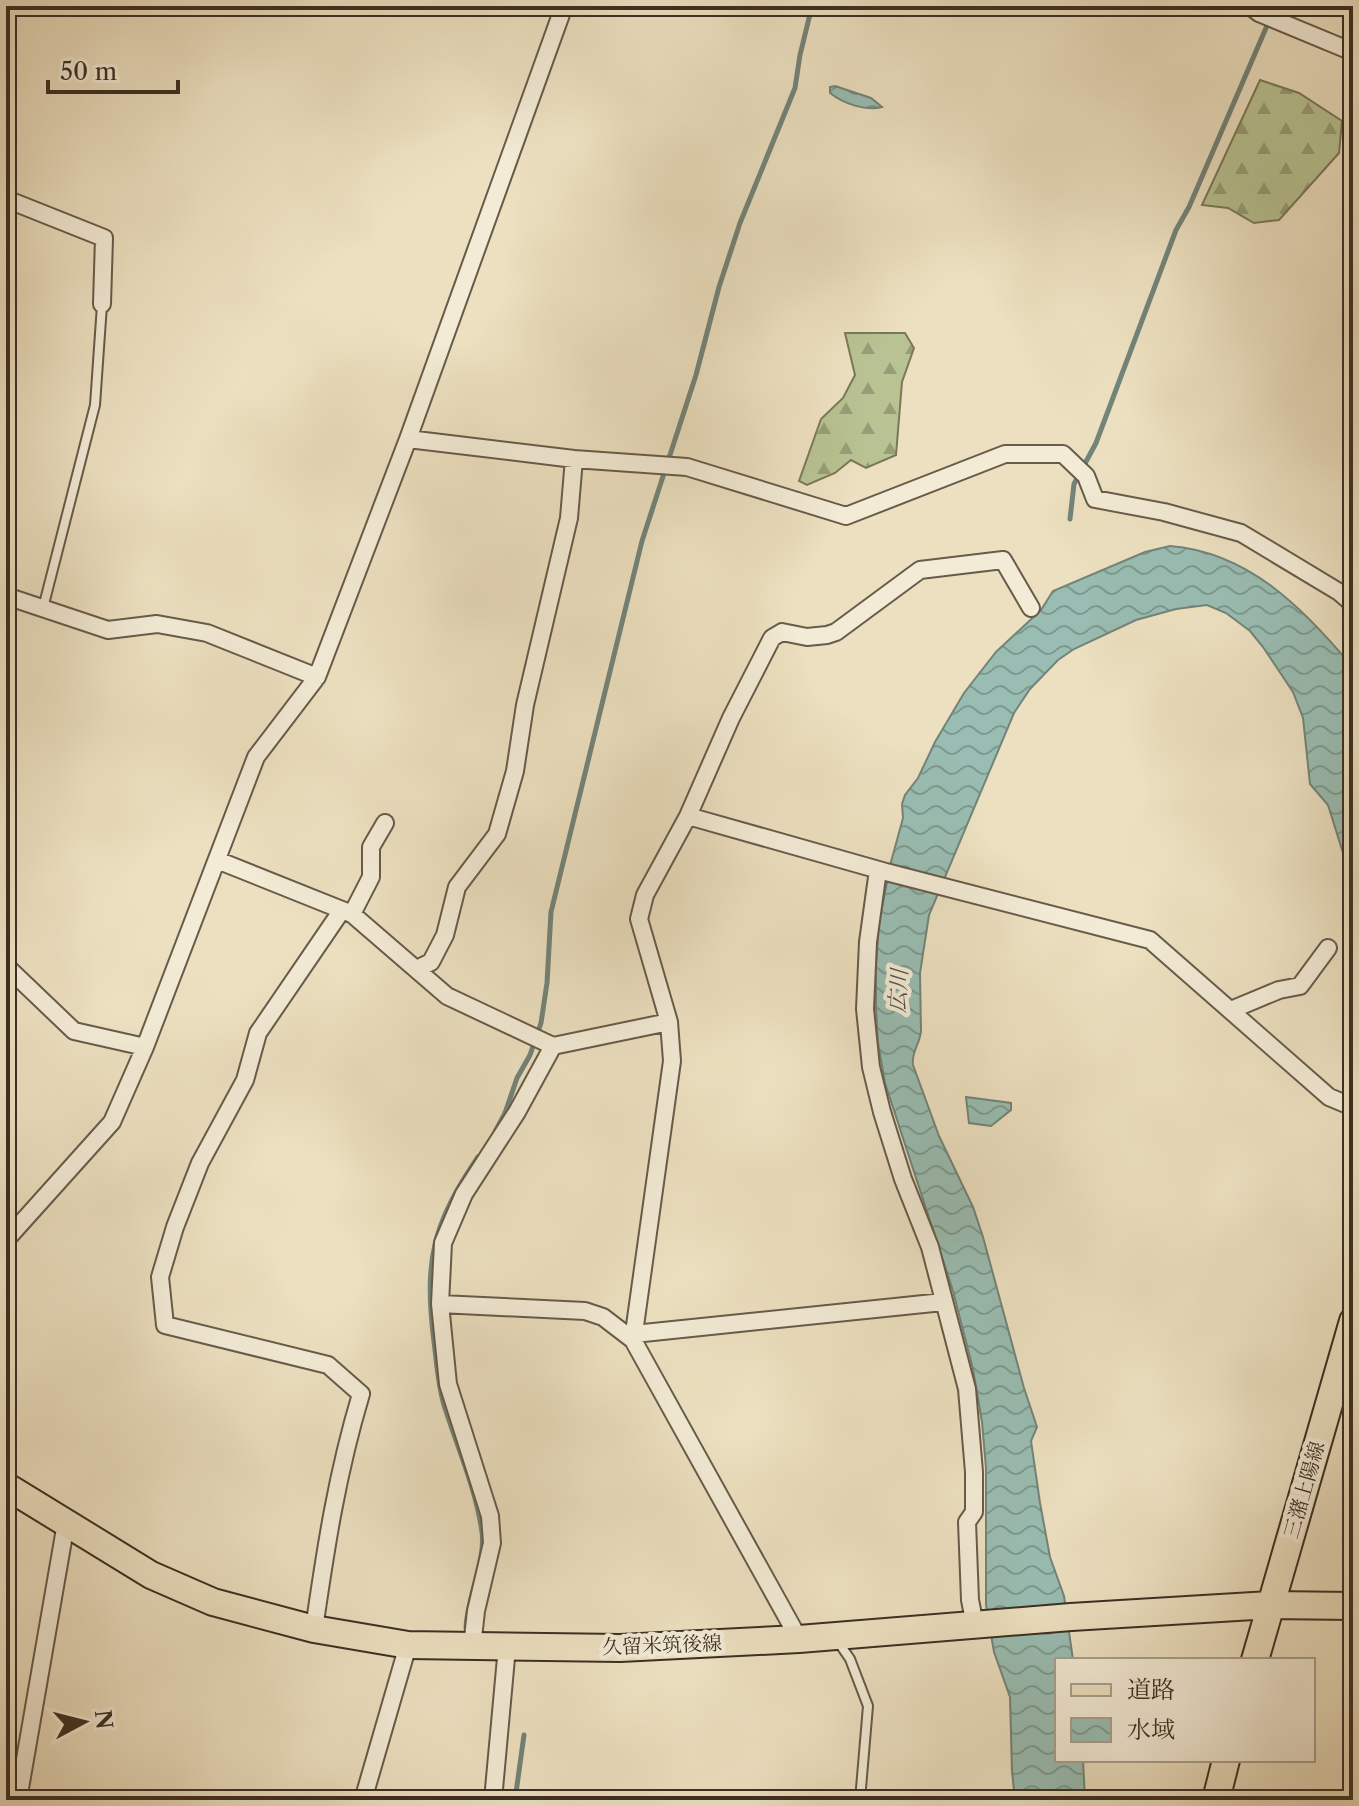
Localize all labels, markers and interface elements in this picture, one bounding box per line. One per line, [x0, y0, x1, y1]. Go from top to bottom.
scale bar [48, 44, 178, 94]
text: 50 m [60, 57, 117, 86]
water label: 広川 [884, 966, 913, 1014]
street label: 三潴上陽線 [1279, 1439, 1329, 1541]
street label: 久留米筑後線 [602, 1631, 722, 1659]
legend [1055, 1658, 1315, 1762]
text: 道路 [1127, 1675, 1175, 1704]
north arrow [44, 1682, 124, 1762]
text: N [89, 1708, 118, 1731]
text: 水域 [1127, 1715, 1175, 1744]

